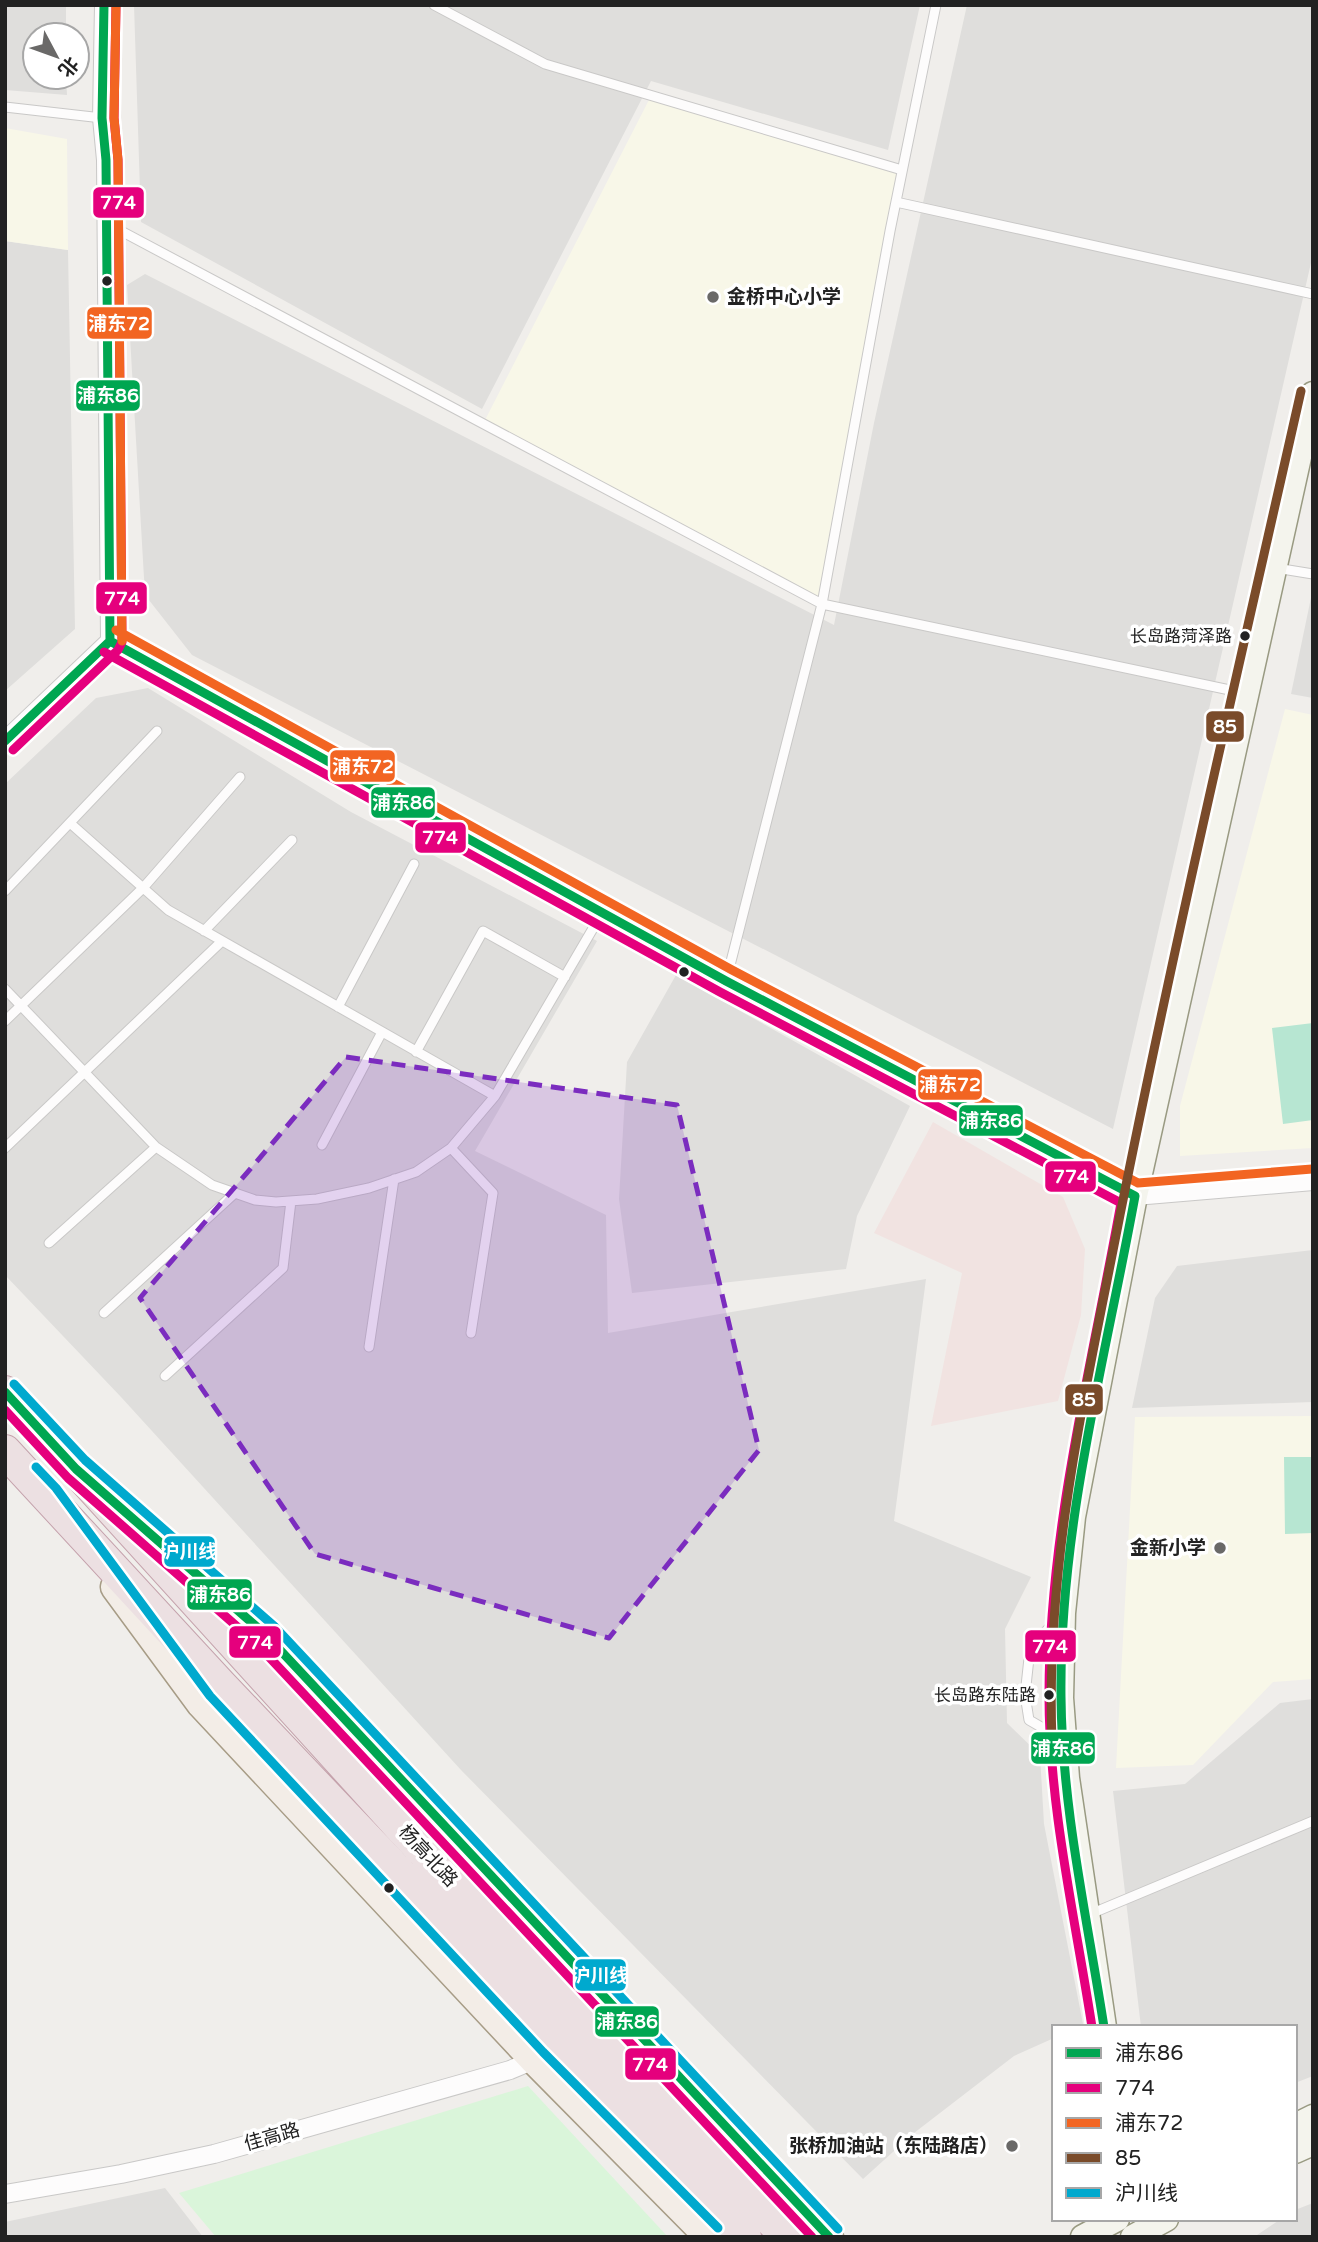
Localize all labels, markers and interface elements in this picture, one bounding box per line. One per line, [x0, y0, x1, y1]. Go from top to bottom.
north arrow [21, 21, 91, 91]
text: 北 [54, 52, 83, 81]
line badge: 774 [92, 186, 145, 219]
text: 774 [100, 192, 136, 214]
unlabelled marker [100, 274, 114, 288]
place label: 金桥中心小学 [727, 286, 841, 308]
marker: 金桥中心小学 [705, 289, 721, 305]
line badge: 浦东72 [86, 306, 153, 340]
text: 浦东72 [88, 313, 150, 335]
line badge: 浦东86 [75, 379, 141, 412]
text: 浦东86 [77, 385, 139, 407]
line badge: 774 [95, 581, 148, 615]
text: 774 [104, 588, 140, 610]
place label: 长岛路菏泽路 [1130, 626, 1232, 647]
marker: 长岛路菏泽路 [1238, 629, 1252, 643]
line badge: 85 [1205, 710, 1245, 743]
text: 85 [1213, 716, 1237, 738]
line badge: 浦东72 [329, 749, 396, 783]
text: 浦东72 [332, 756, 394, 778]
line badge: 浦东86 [370, 786, 436, 819]
text: 浦东86 [372, 792, 434, 814]
line badge: 774 [414, 821, 467, 854]
text: 774 [422, 827, 458, 849]
unlabelled marker [677, 965, 691, 979]
line badge: 浦东72 [917, 1068, 983, 1101]
text: 浦东72 [919, 1074, 981, 1096]
line badge: 浦东86 [958, 1104, 1024, 1137]
text: 浦东86 [960, 1110, 1022, 1132]
line badge: 774 [1044, 1160, 1097, 1193]
text: 774 [1053, 1166, 1089, 1188]
line badge: 85 [1064, 1383, 1104, 1416]
text: 85 [1072, 1389, 1096, 1411]
line badge: 沪川线 [163, 1535, 216, 1568]
place label: 金新小学 [1130, 1537, 1206, 1559]
marker: 金新小学 [1212, 1540, 1228, 1556]
text: 沪川线 [160, 1541, 218, 1563]
line badge: 浦东86 [186, 1578, 253, 1611]
text: 浦东86 [189, 1584, 251, 1606]
line badge: 774 [228, 1625, 282, 1659]
line badge: 774 [1024, 1629, 1077, 1663]
text: 774 [237, 1632, 273, 1654]
text: 774 [1032, 1636, 1068, 1658]
place label: 长岛路东陆路 [934, 1685, 1036, 1706]
marker: 长岛路东陆路 [1042, 1688, 1056, 1702]
line badge: 浦东86 [1030, 1731, 1096, 1765]
text: 浦东86 [1032, 1738, 1094, 1760]
street label: 杨高北路 [394, 1821, 462, 1891]
unlabelled marker [382, 1881, 396, 1895]
line badge: 沪川线 [574, 1958, 627, 1992]
text: 沪川线 [571, 1965, 629, 1987]
line badge: 浦东86 [594, 2005, 660, 2038]
text: 浦东86 [596, 2011, 658, 2033]
legend [1052, 2025, 1297, 2221]
text: 浦东86 [1115, 2041, 1183, 2066]
line badge: 774 [624, 2047, 677, 2081]
text: 774 [632, 2054, 668, 2076]
text: 774 [1115, 2076, 1155, 2101]
text: 浦东72 [1115, 2111, 1183, 2136]
street label: 佳高路 [242, 2119, 302, 2155]
place label: 张桥加油站（东陆路店） [789, 2135, 998, 2157]
marker: 张桥加油站（东陆路店） [1004, 2138, 1020, 2154]
text: 85 [1115, 2146, 1141, 2171]
text: 沪川线 [1115, 2181, 1178, 2206]

